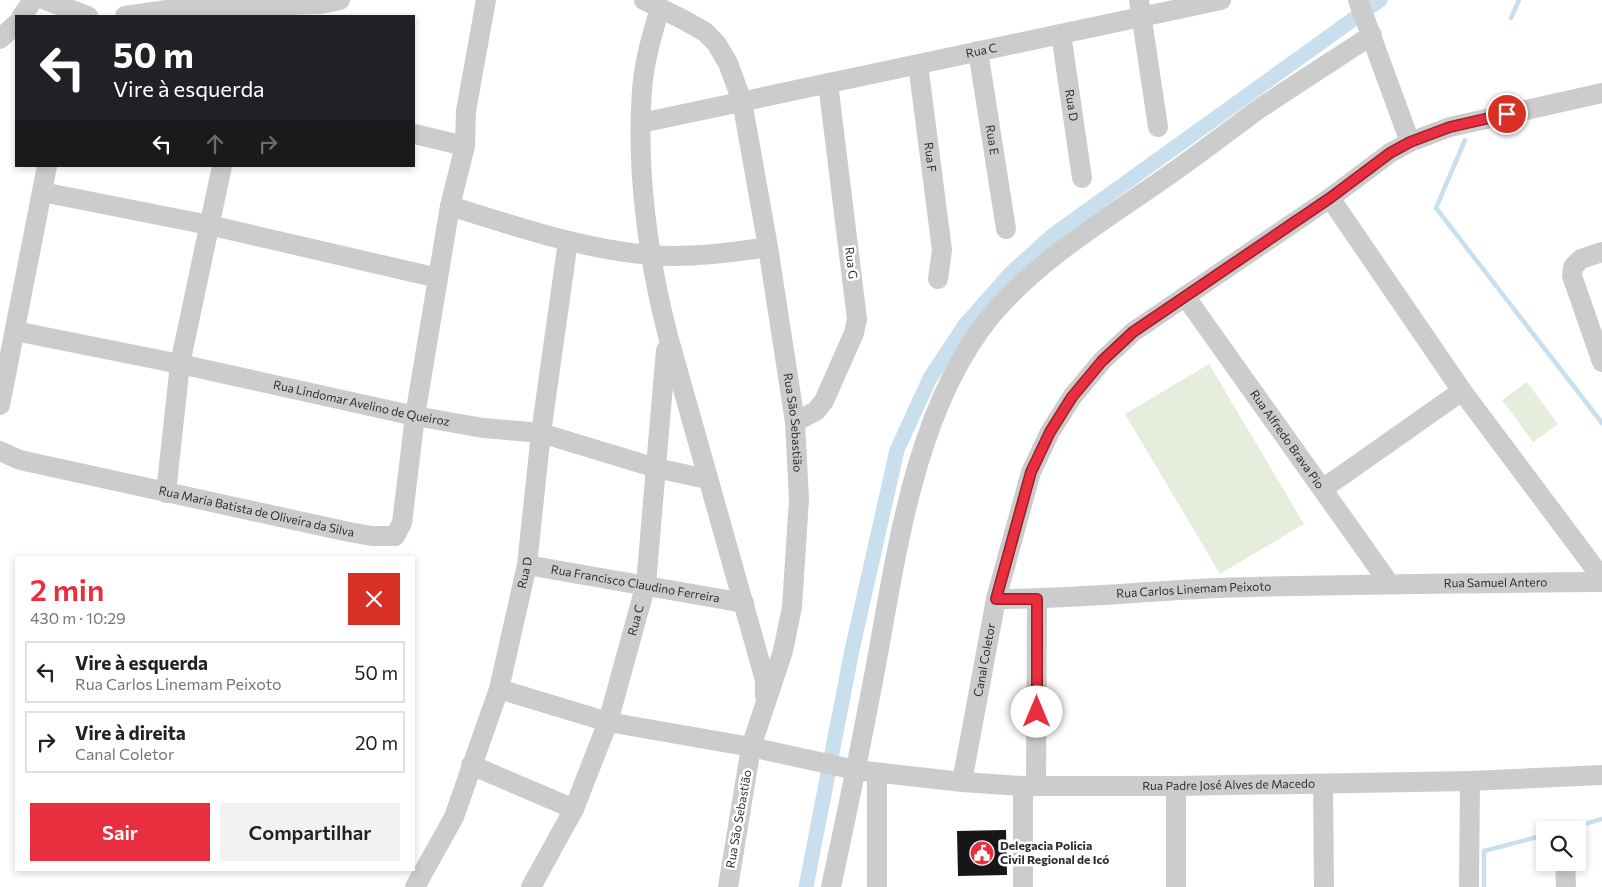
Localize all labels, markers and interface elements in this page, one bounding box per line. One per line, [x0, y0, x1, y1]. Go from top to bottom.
text: 50 m [113, 32, 194, 75]
icon: left [30, 35, 95, 100]
street label: Rua C [964, 40, 998, 60]
text: Vire à esquerda [113, 75, 265, 102]
street label: Rua D [1063, 88, 1082, 122]
pin [1486, 93, 1528, 135]
icon: arrive [1493, 100, 1521, 128]
street label: Rua E [984, 124, 1002, 156]
icon: left [148, 130, 176, 158]
icon: ahead [201, 130, 229, 158]
icon: right [254, 130, 282, 158]
street label: Rua F [922, 141, 940, 173]
street label: Rua G [843, 246, 861, 280]
street label: Rua São Sebastião [782, 372, 806, 472]
street label: Rua Lindomar Avelino de Queiroz [272, 377, 451, 428]
street label: Rua Alfredo Brava Pio [1248, 387, 1328, 491]
street label: Rua Maria Batista de Oliveira da Silva [158, 483, 355, 539]
street label: Rua D [514, 556, 534, 590]
street label: Rua Francisco Claudino Ferreira [550, 561, 721, 605]
text: 2 min [30, 570, 104, 607]
button: close [348, 573, 400, 625]
street label: Rua Samuel Antero [1444, 574, 1547, 589]
street label: Rua Carlos Linemam Peixoto [1116, 579, 1272, 600]
street label: Rua C [624, 603, 646, 637]
text: 430 m · 10:29 [30, 608, 126, 627]
street label: Canal Coletor [970, 622, 997, 698]
text: Vire à esquerda [75, 651, 208, 674]
icon: left [32, 658, 60, 686]
text: 50 m [354, 661, 398, 684]
text: Rua Carlos Linemam Peixoto [75, 674, 282, 693]
position arrow [1010, 685, 1062, 737]
text: Vire à direita [75, 721, 186, 744]
icon: right [32, 728, 60, 756]
text: 20 m [355, 731, 398, 754]
text: Canal Coletor [75, 744, 174, 763]
street label: Rua São Sebastião [722, 769, 754, 869]
street label: Rua Padre José Alves de Macedo [1142, 776, 1315, 793]
button: Sair [30, 803, 210, 861]
button: Compartilhar [220, 803, 400, 861]
map controls [1536, 821, 1586, 871]
button: search [1536, 821, 1586, 871]
place label: Delegacia Policia Civil Regional de Icó [1000, 838, 1109, 866]
public building icon: Delegacia Policia Civil Regional de Icó [969, 840, 995, 866]

